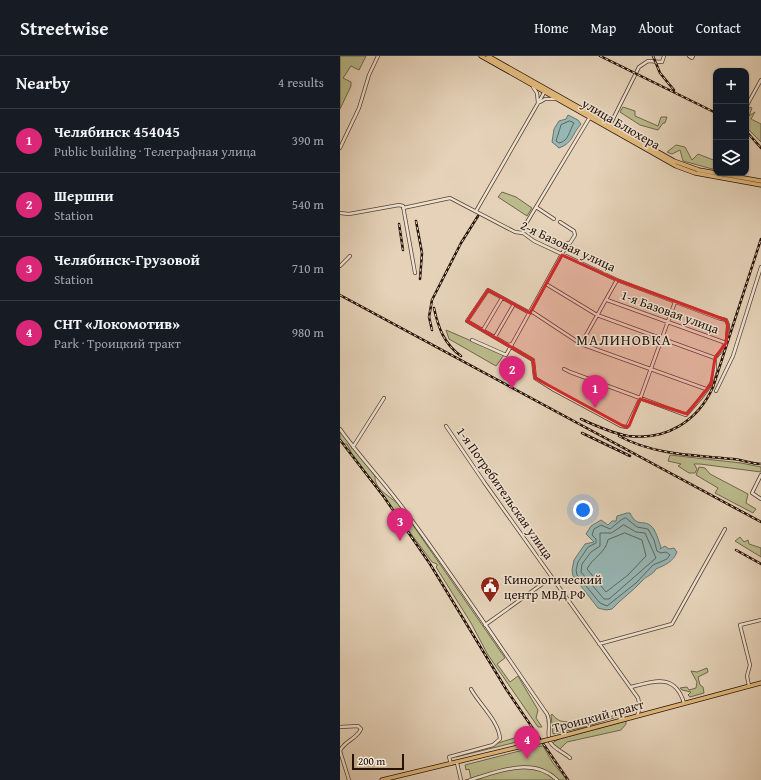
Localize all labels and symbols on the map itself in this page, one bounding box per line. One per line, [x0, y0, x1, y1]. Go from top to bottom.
street label: улица Блюхера [577, 93, 664, 155]
street label: 2-я Базовая улица [517, 216, 619, 277]
street label: 1-я Базовая улица [618, 285, 722, 339]
district label: МАЛИНОВКА [576, 329, 672, 350]
pin: 2 [499, 356, 525, 389]
pin: 1 [582, 375, 608, 408]
street label: 1-я Потребительская улица [452, 423, 559, 564]
your location [573, 500, 593, 520]
pin: 3 [387, 508, 413, 541]
place label: Кинологический центр МВД РФ [504, 570, 602, 604]
public building icon: Кинологический центр МВД РФ [479, 575, 501, 603]
street label: Троицкий тракт [550, 695, 646, 737]
pin: 4 [514, 726, 540, 759]
scale bar [352, 752, 404, 771]

